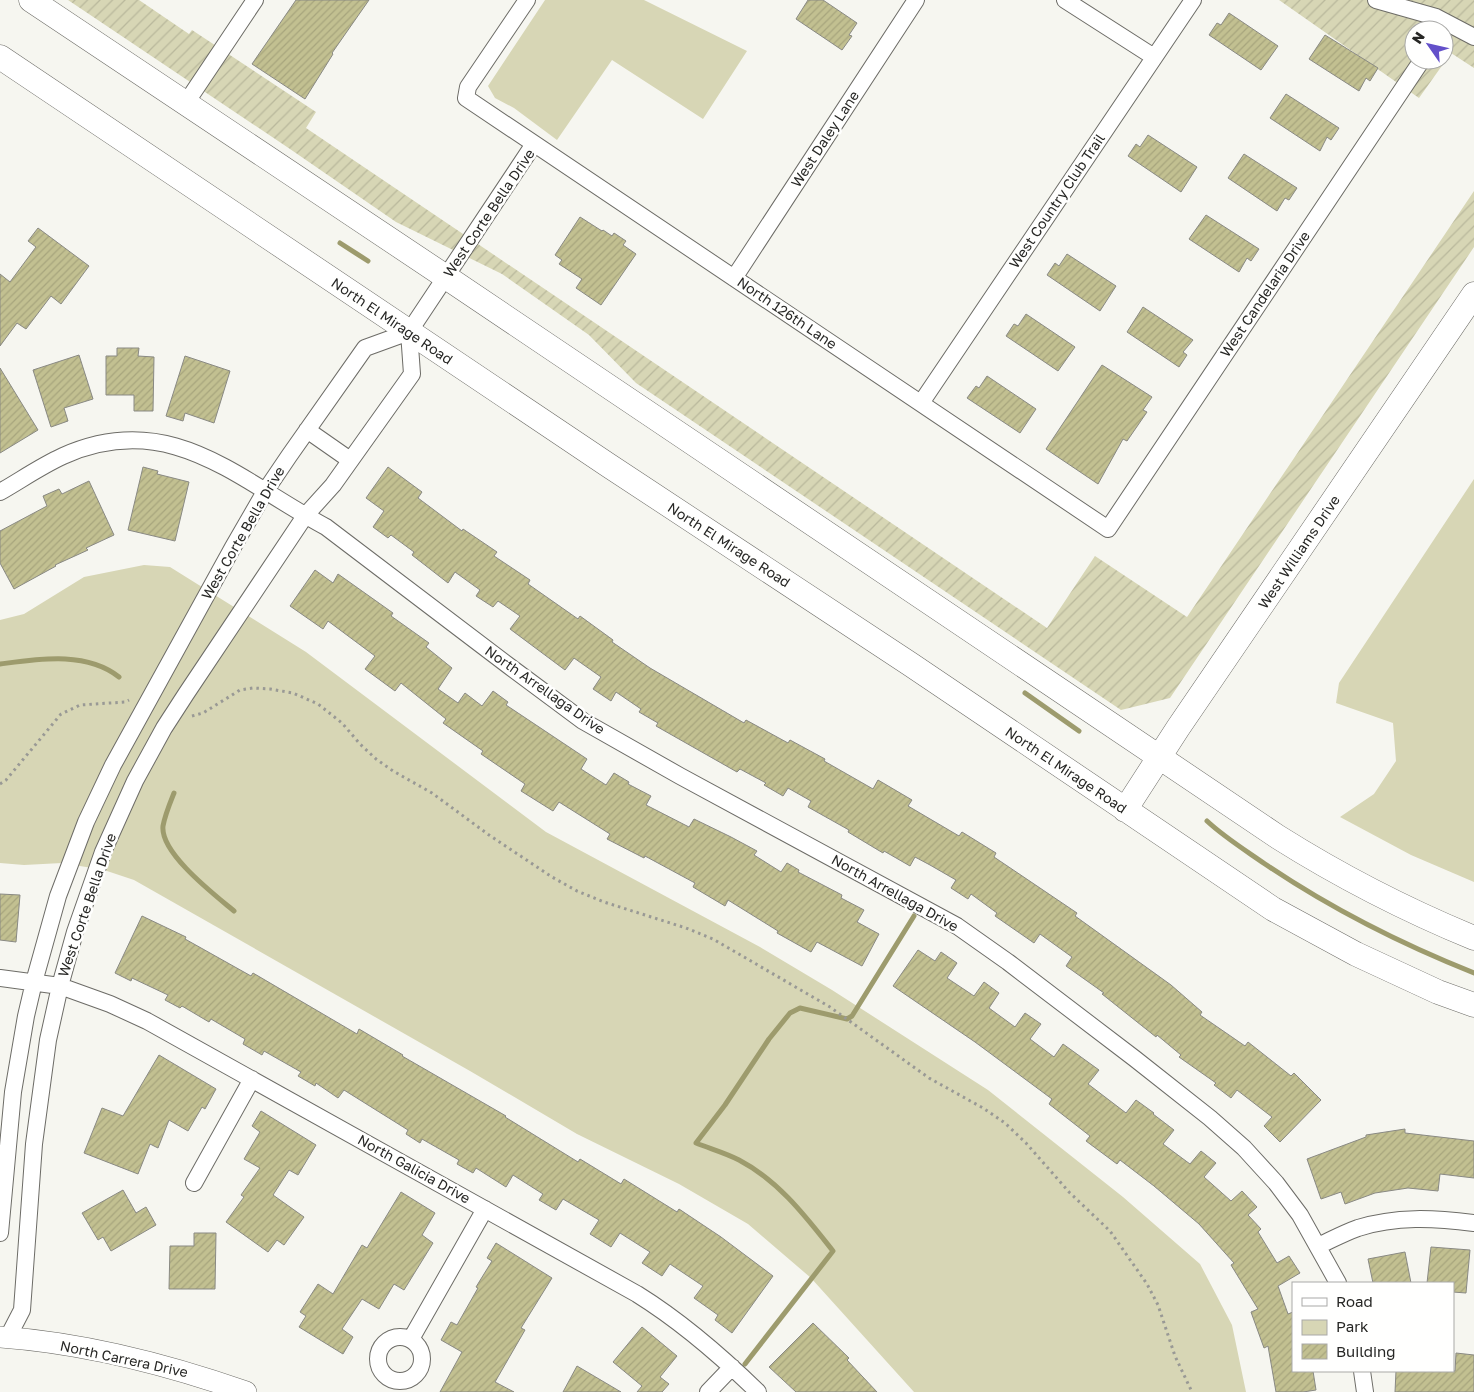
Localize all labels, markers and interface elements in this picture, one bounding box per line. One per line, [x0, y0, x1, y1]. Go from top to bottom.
north arrow [1404, 20, 1454, 70]
text: N [1408, 28, 1428, 47]
street label: West Daley Lane [787, 87, 862, 190]
street label: West Country Club Trail [1005, 130, 1108, 271]
street label: West Corte Bella Drive [439, 145, 538, 280]
street label: West Candelaria Drive [1216, 228, 1313, 360]
street label: North 126th Lane [734, 273, 840, 352]
street label: North El Mirage Road [328, 274, 456, 367]
street label: West Corte Bella Drive [197, 463, 288, 602]
street label: West Williams Drive [1254, 492, 1343, 612]
street label: North El Mirage Road [665, 499, 794, 591]
street label: North Arrellaga Drive [482, 642, 608, 737]
street label: North El Mirage Road [1002, 723, 1130, 816]
street label: West Corte Bella Drive [54, 831, 119, 979]
street label: North Arrellaga Drive [829, 851, 962, 935]
street label: North Galicia Drive [355, 1131, 473, 1207]
legend [1292, 1282, 1454, 1372]
text: Road [1336, 1292, 1373, 1310]
text: Park [1336, 1317, 1369, 1335]
street label: North Carrera Drive [59, 1337, 190, 1380]
text: Building [1336, 1342, 1396, 1360]

